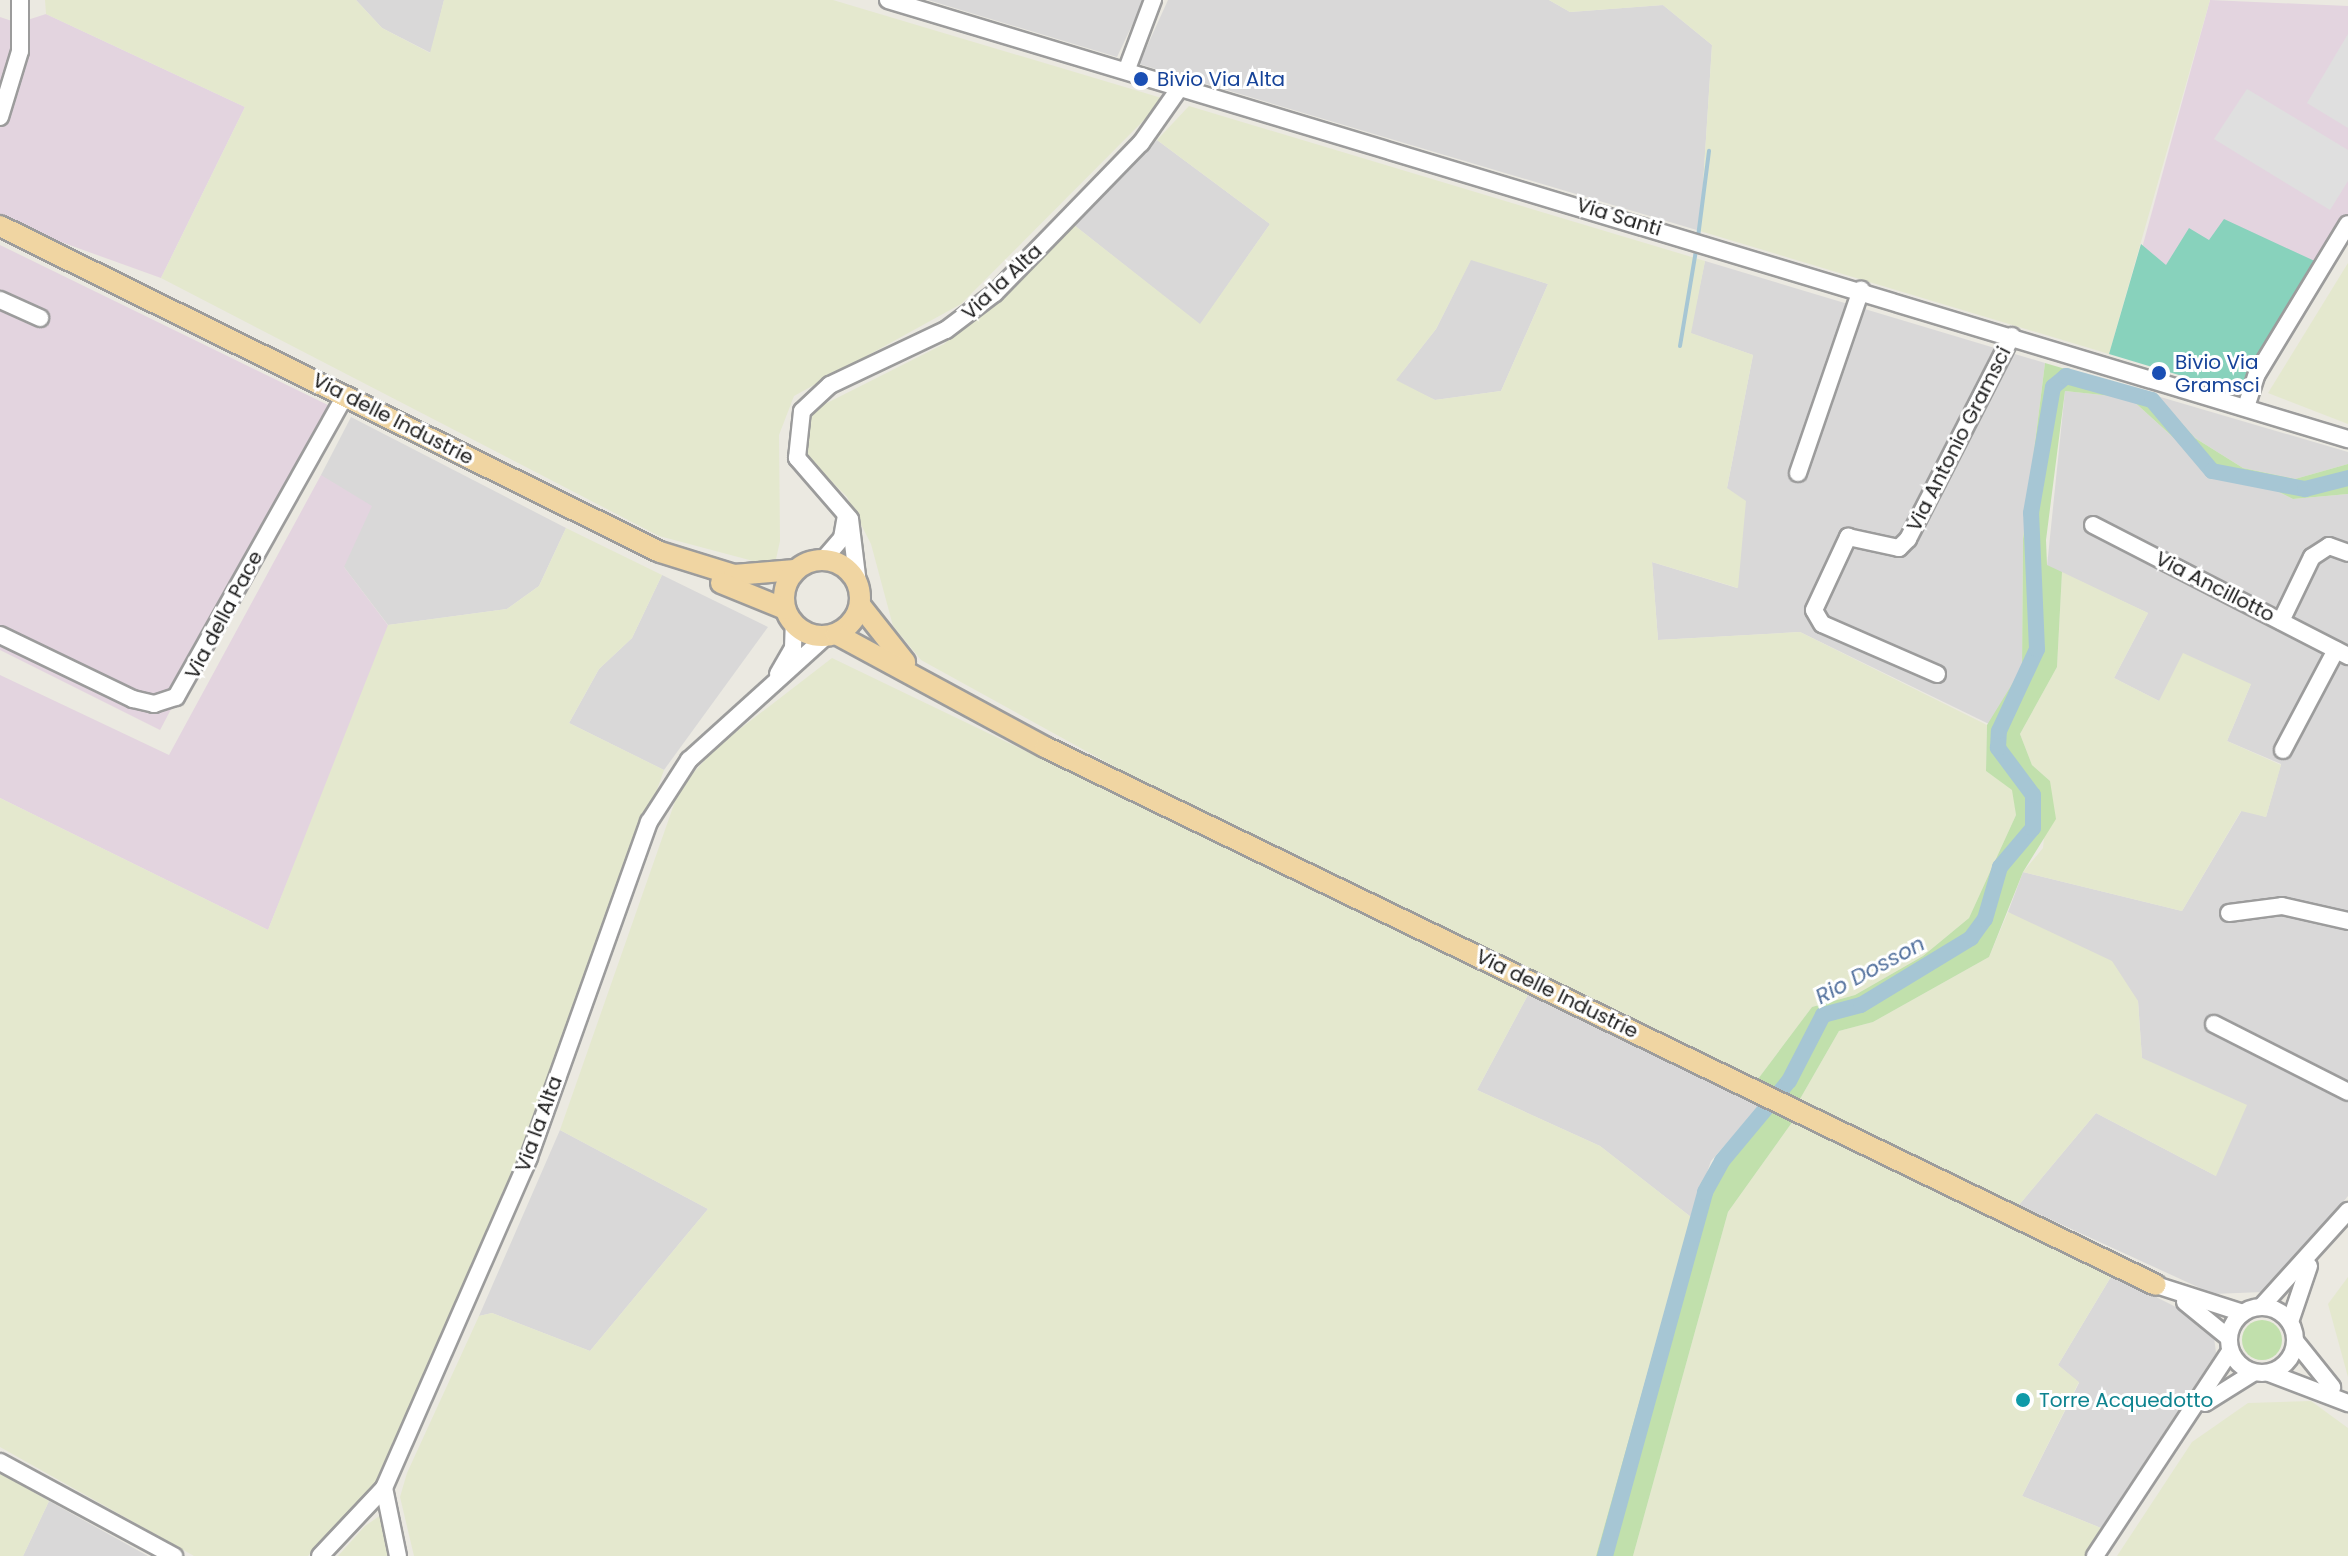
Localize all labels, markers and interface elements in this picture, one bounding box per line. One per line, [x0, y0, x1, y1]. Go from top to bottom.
place label: Bivio Via Alta [1157, 67, 1285, 91]
marker: Bivio Via Alta [1132, 70, 1150, 88]
street label: Via Santi [1574, 193, 1664, 241]
street label: Via la Alta [957, 239, 1047, 325]
street label: Via Antonio Gramsci [1902, 343, 2016, 535]
place label: Bivio Via Gramsci [2175, 350, 2260, 397]
marker: Bivio Via Gramsci [2150, 364, 2168, 382]
street label: Via delle Industrie [309, 368, 477, 470]
street label: Via della Pace [180, 547, 268, 683]
street label: Via Ancillotto [2151, 547, 2279, 627]
water label: Rio Dosson [1811, 930, 1929, 1010]
street label: Via delle Industrie [1472, 944, 1642, 1044]
street label: Via la Alta [511, 1073, 567, 1175]
place label: Torre Acquedotto [2039, 1388, 2213, 1412]
marker: Torre Acquedotto [2014, 1391, 2032, 1409]

